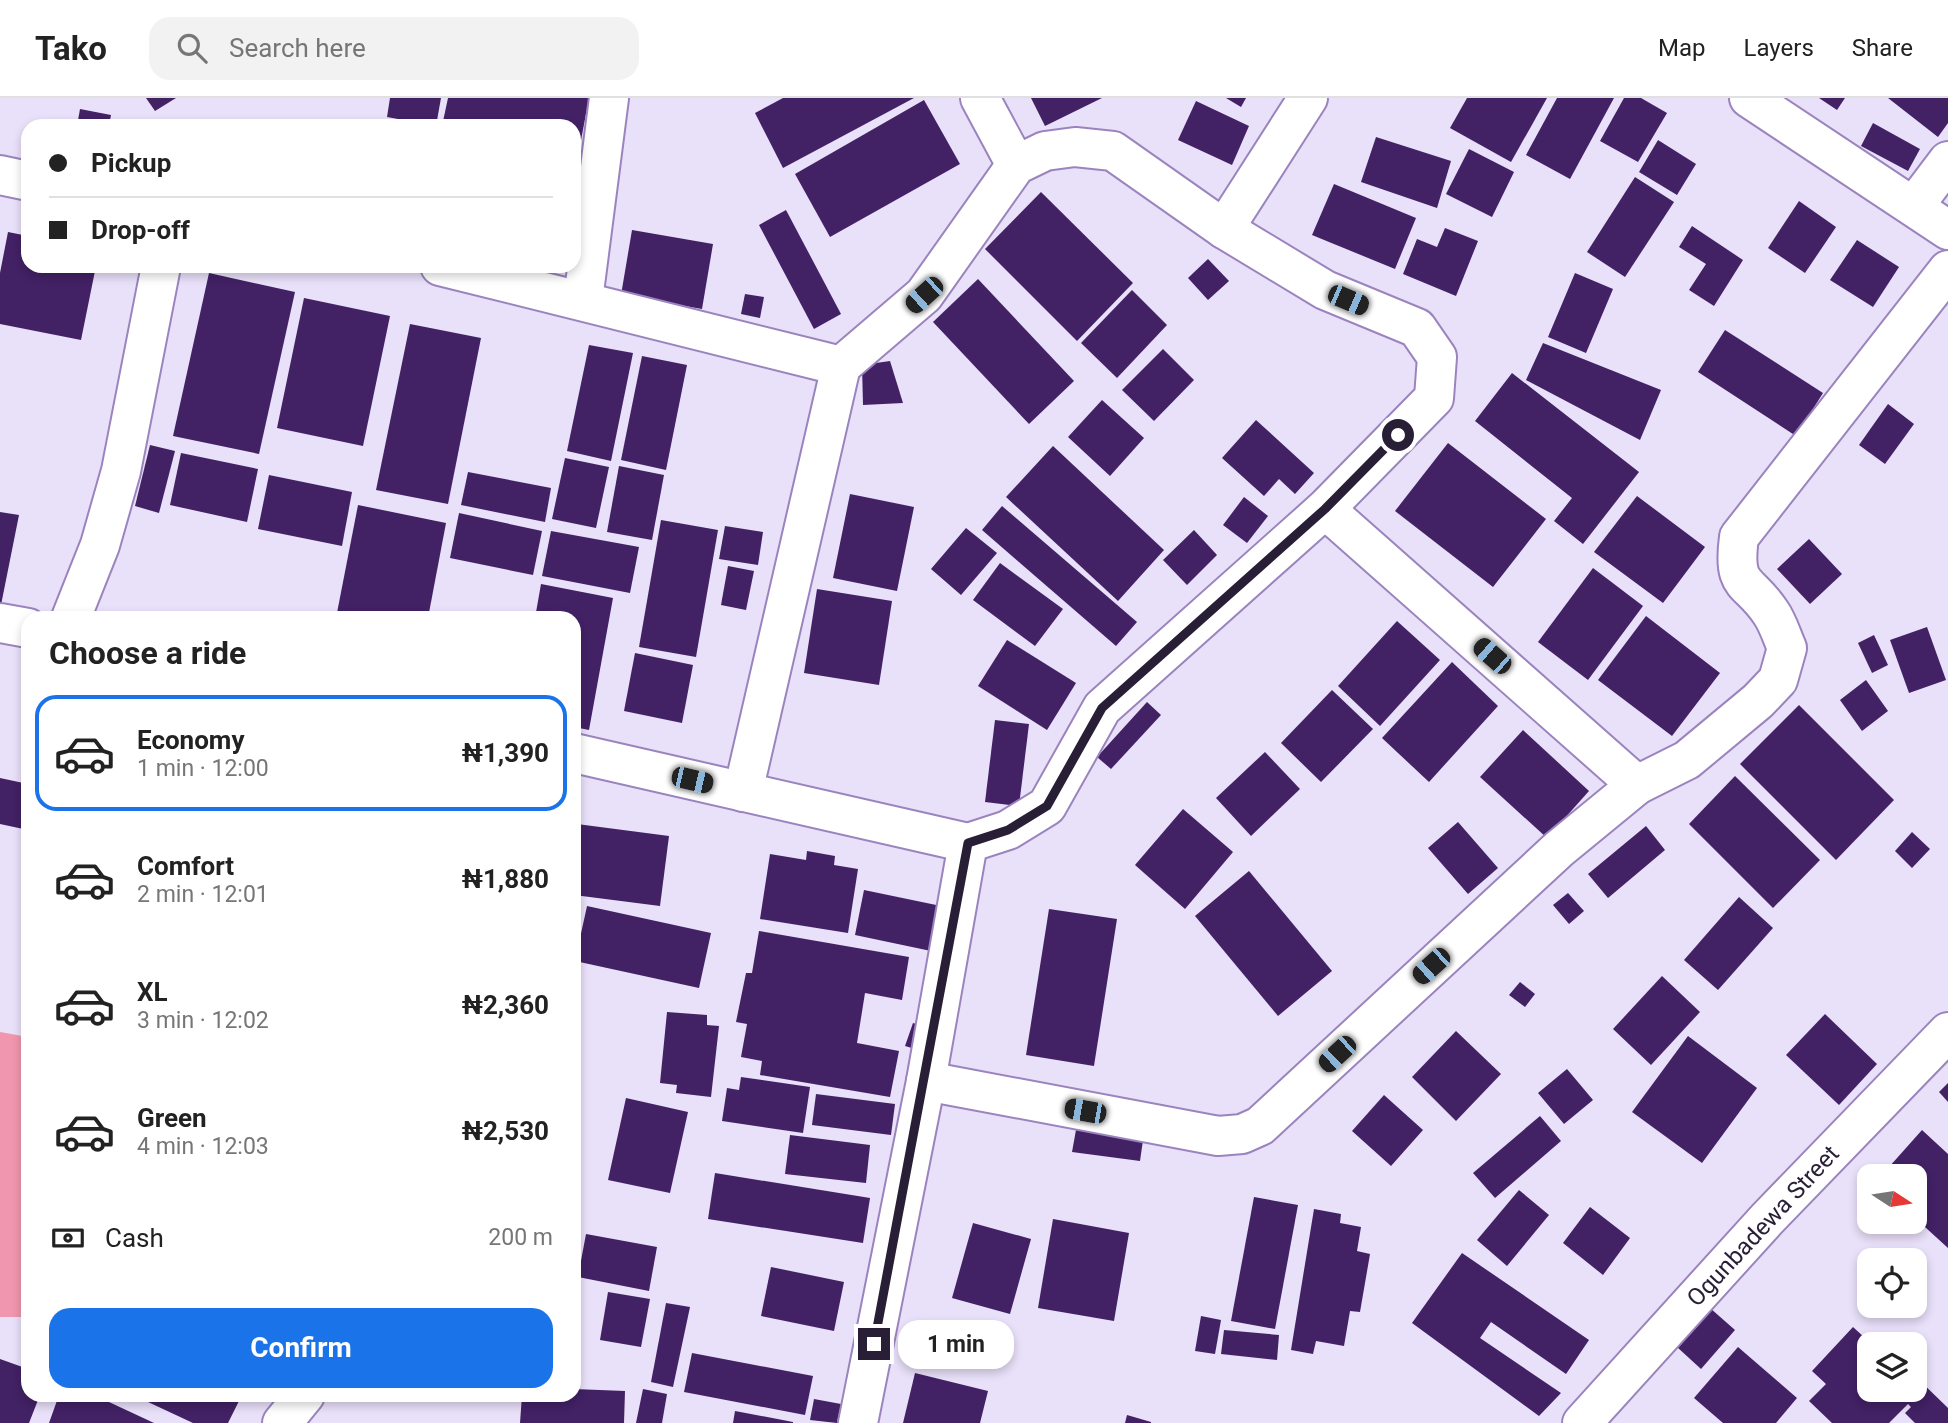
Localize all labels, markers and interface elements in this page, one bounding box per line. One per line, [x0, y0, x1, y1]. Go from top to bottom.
search box [149, 17, 639, 80]
text: Tako [35, 29, 107, 68]
icon: search [173, 29, 211, 67]
text: Search here [229, 33, 366, 63]
text: Map [1658, 34, 1706, 62]
text: Layers [1744, 34, 1814, 62]
text: Share [1852, 34, 1913, 62]
text: Pickup [91, 148, 171, 178]
text: Drop-off [91, 215, 190, 245]
car [902, 273, 947, 317]
car [1325, 282, 1372, 318]
route start [1382, 419, 1414, 451]
text: Choose a ride [49, 634, 246, 672]
car [1470, 634, 1515, 678]
icon: car [53, 722, 116, 785]
text: Economy [137, 725, 244, 755]
text: ₦1,390 [462, 738, 549, 768]
text: 1 min · 12:00 [137, 755, 269, 782]
car [670, 765, 715, 795]
icon: car [53, 848, 116, 911]
text: Comfort [137, 851, 234, 881]
text: ₦1,880 [462, 864, 549, 894]
text: 2 min · 12:01 [137, 881, 269, 908]
car [1409, 944, 1454, 988]
icon: car [53, 974, 116, 1037]
text: XL [137, 977, 168, 1007]
text: ₦2,360 [462, 990, 549, 1020]
text: 3 min · 12:02 [137, 1007, 269, 1034]
car [1315, 1032, 1360, 1076]
car [1063, 1097, 1108, 1125]
icon: car [53, 1100, 116, 1163]
text: Green [137, 1103, 207, 1133]
text: ₦2,530 [462, 1116, 549, 1146]
text: 4 min · 12:03 [137, 1133, 269, 1160]
street label: Ogunbadewa Street [1681, 1140, 1845, 1312]
north arrow [1857, 1164, 1927, 1234]
map controls [1857, 1164, 1927, 1402]
icon: cash [49, 1219, 87, 1257]
text: Cash [105, 1223, 164, 1253]
text: 200 m [488, 1224, 553, 1251]
button: locate [1857, 1248, 1927, 1318]
button: Confirm [49, 1308, 553, 1388]
callout: 1 min [898, 1320, 1014, 1368]
route end [858, 1328, 890, 1360]
text: 1 min [927, 1331, 985, 1358]
button: layers [1857, 1332, 1927, 1402]

